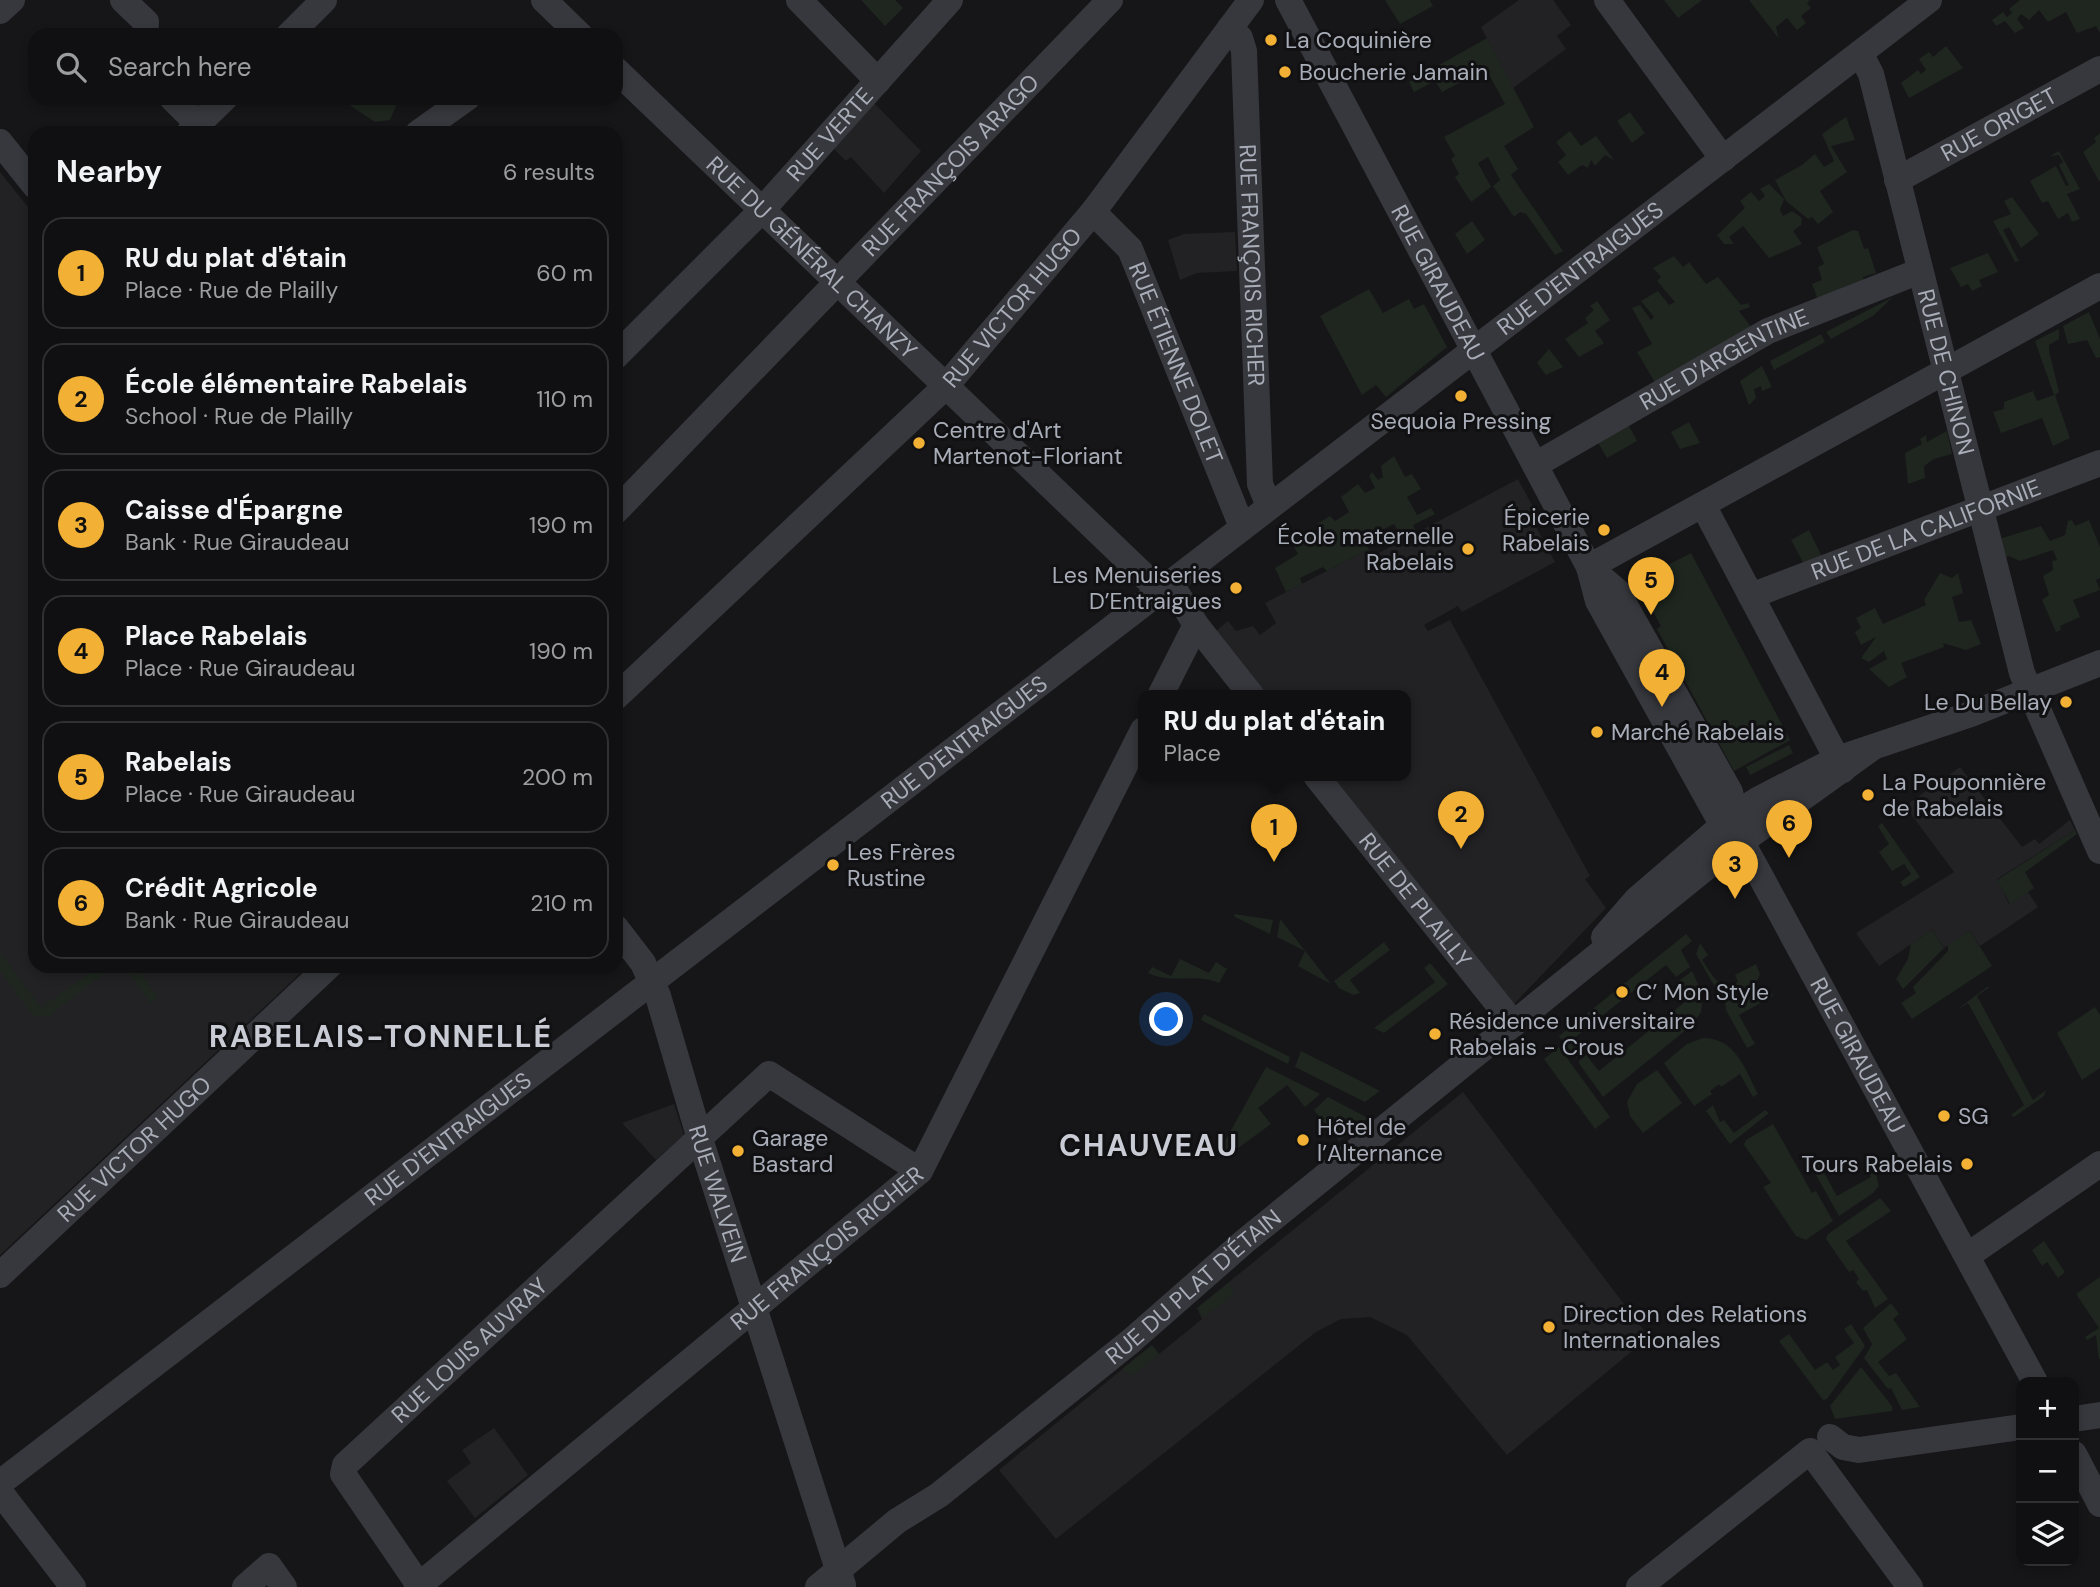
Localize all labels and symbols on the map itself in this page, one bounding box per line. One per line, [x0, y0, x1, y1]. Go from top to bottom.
place label: La Coquinière [1285, 25, 1432, 55]
marker: La Coquinière [1263, 32, 1279, 48]
place label: Boucherie Jamain [1299, 57, 1488, 87]
marker: Boucherie Jamain [1277, 64, 1293, 80]
street label: RUE FRANÇOIS ARAGO [855, 67, 1045, 263]
street label: RUE ORIGET [1935, 80, 2062, 168]
street label: RUE VERTE [780, 81, 880, 188]
street label: RUE FRANÇOIS RICHER [1232, 144, 1271, 387]
street label: RUE DU GÉNÉRAL CHANZY [700, 150, 923, 365]
street label: RUE D'ENTRAIGUES [1491, 195, 1669, 342]
street label: RUE GIRAUDEAU [1384, 199, 1492, 366]
street label: RUE VICTOR HUGO [936, 221, 1088, 394]
street label: RUE ÉTIENNE DOLET [1122, 258, 1230, 468]
street label: RUE DE CHINON [1911, 286, 1981, 458]
street label: RUE D'ARGENTINE [1634, 301, 1813, 417]
marker: Sequoia Pressing [1453, 388, 1469, 404]
place label: Sequoia Pressing [1371, 406, 1552, 436]
place label: Centre d'Art Martenot-Floriant [933, 415, 1123, 471]
marker: Centre d'Art Martenot-Floriant [911, 435, 927, 451]
street label: RUE DE LA CALIFORNIE [1807, 472, 2045, 587]
place label: Épicerie Rabelais [1502, 502, 1590, 558]
place label: École maternelle Rabelais [1277, 521, 1454, 577]
marker: Épicerie Rabelais [1596, 522, 1612, 538]
marker: École maternelle Rabelais [1460, 541, 1476, 557]
pin: 5 [1628, 557, 1674, 615]
place label: Les Menuiseries D’Entraigues [1052, 560, 1222, 616]
marker: Les Menuiseries D’Entraigues [1228, 580, 1244, 596]
pin: 4 [1639, 649, 1685, 707]
street label: RUE D'ENTRAIGUES [875, 668, 1053, 815]
place label: Le Du Bellay [1924, 687, 2052, 717]
marker: Le Du Bellay [2058, 694, 2074, 710]
place label: Marché Rabelais [1611, 717, 1785, 747]
marker: Marché Rabelais [1589, 724, 1605, 740]
place label: La Pouponnière de Rabelais [1882, 767, 2046, 823]
marker: La Pouponnière de Rabelais [1860, 787, 1876, 803]
pin: 2 [1438, 791, 1484, 849]
pin: 6 [1766, 800, 1812, 858]
pin: 1 [1251, 804, 1297, 862]
street label: RUE DE PLAILLY [1352, 827, 1478, 974]
place label: Les Frères Rustine [847, 837, 956, 893]
pin: 3 [1712, 841, 1758, 899]
marker: Les Frères Rustine [825, 857, 841, 873]
street label: RUE GIRAUDEAU [1803, 972, 1912, 1138]
place label: C’ Mon Style [1636, 977, 1769, 1007]
marker: C’ Mon Style [1614, 984, 1630, 1000]
your location [1149, 1002, 1183, 1036]
place label: Résidence universitaire Rabelais - Crous [1449, 1006, 1695, 1062]
district label: RABELAIS-TONNELLÉ [209, 1017, 553, 1056]
marker: Résidence universitaire Rabelais - Crous [1427, 1026, 1443, 1042]
street label: RUE D'ENTRAIGUES [359, 1065, 537, 1212]
street label: RUE VICTOR HUGO [51, 1069, 217, 1229]
place label: SG [1958, 1101, 1989, 1131]
marker: SG [1936, 1108, 1952, 1124]
place label: Hôtel de l’Alternance [1317, 1112, 1443, 1168]
street label: RUE WALVEIN [682, 1121, 754, 1266]
place label: Garage Bastard [752, 1123, 833, 1179]
district label: CHAUVEAU [1059, 1126, 1239, 1165]
marker: Hôtel de l’Alternance [1295, 1132, 1311, 1148]
marker: Garage Bastard [730, 1143, 746, 1159]
place label: Tours Rabelais [1801, 1149, 1953, 1179]
marker: Tours Rabelais [1959, 1156, 1975, 1172]
street label: RUE FRANÇOIS RICHER [724, 1159, 930, 1337]
street label: RUE DU PLAT D'ÉTAIN [1099, 1203, 1287, 1371]
street label: RUE LOUIS AUVRAY [385, 1271, 554, 1430]
place label: Direction des Relations Internationales [1563, 1299, 1807, 1355]
marker: Direction des Relations Internationales [1541, 1319, 1557, 1335]

